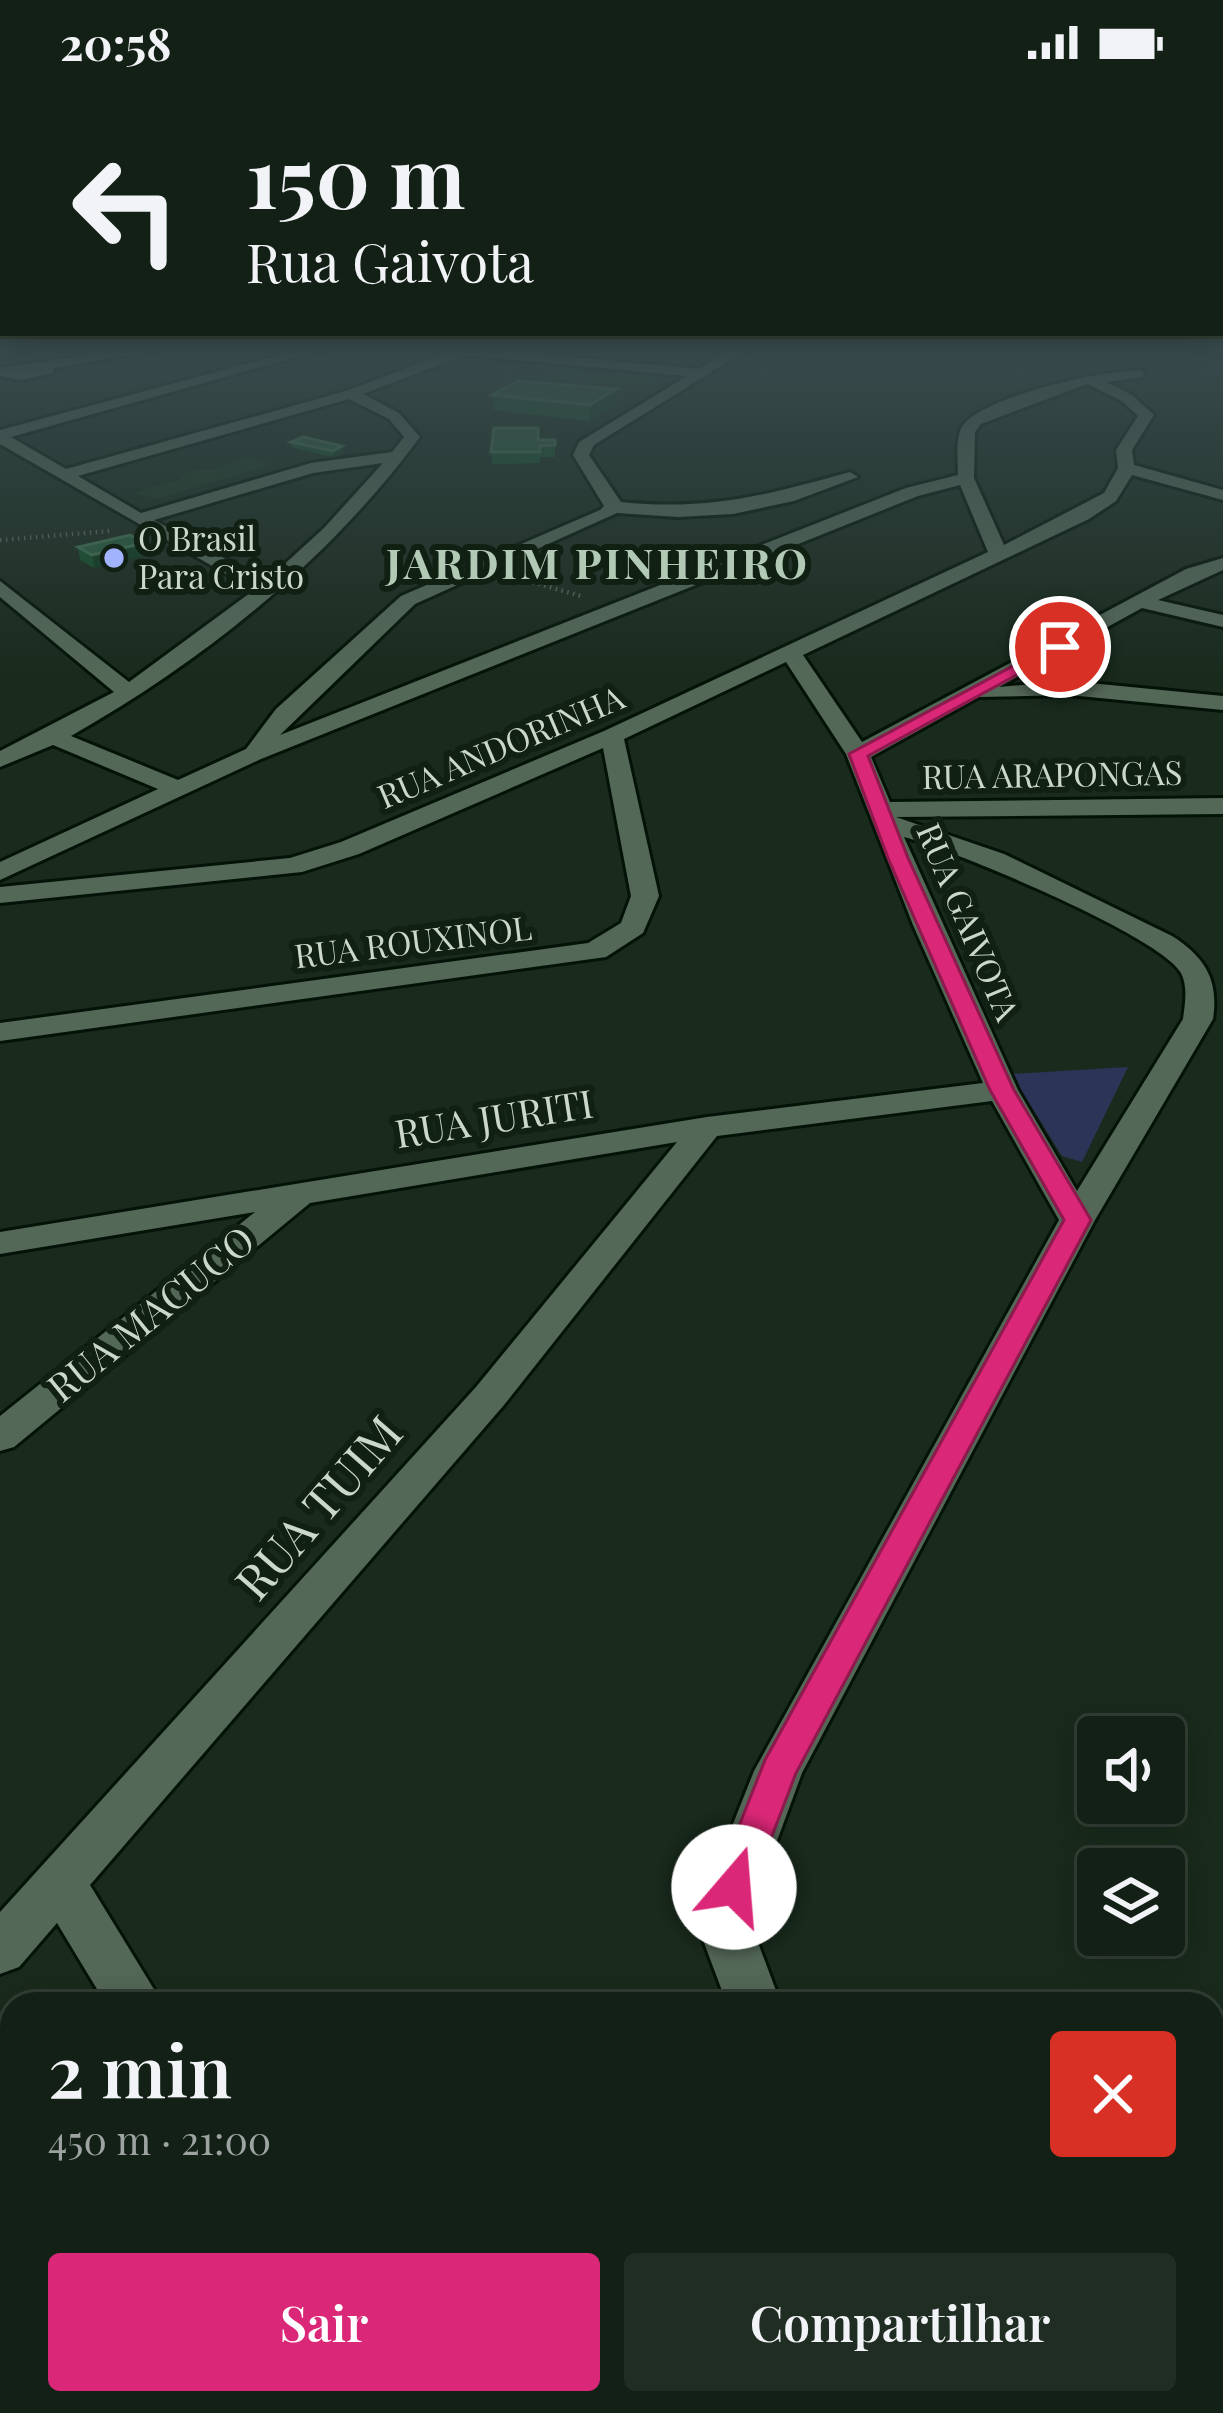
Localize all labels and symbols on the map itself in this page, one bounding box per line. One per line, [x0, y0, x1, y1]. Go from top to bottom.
place label: O Brasil Para Cristo [138, 515, 304, 597]
district label: JARDIM PINHEIRO [385, 534, 810, 590]
marker: O Brasil Para Cristo [101, 545, 127, 571]
pin [1009, 596, 1111, 698]
street label: RUA ANDORINHA [370, 673, 630, 817]
street label: RUA ARAPONGAS [921, 749, 1183, 797]
street label: RUA GAIVOTA [908, 816, 1031, 1027]
street label: RUA ROUXINOL [292, 904, 534, 976]
street label: RUA JURITI [391, 1076, 597, 1158]
street label: RUA MACUCO [36, 1213, 264, 1412]
street label: RUA TUIM [219, 1401, 414, 1611]
position arrow [671, 1824, 797, 1950]

